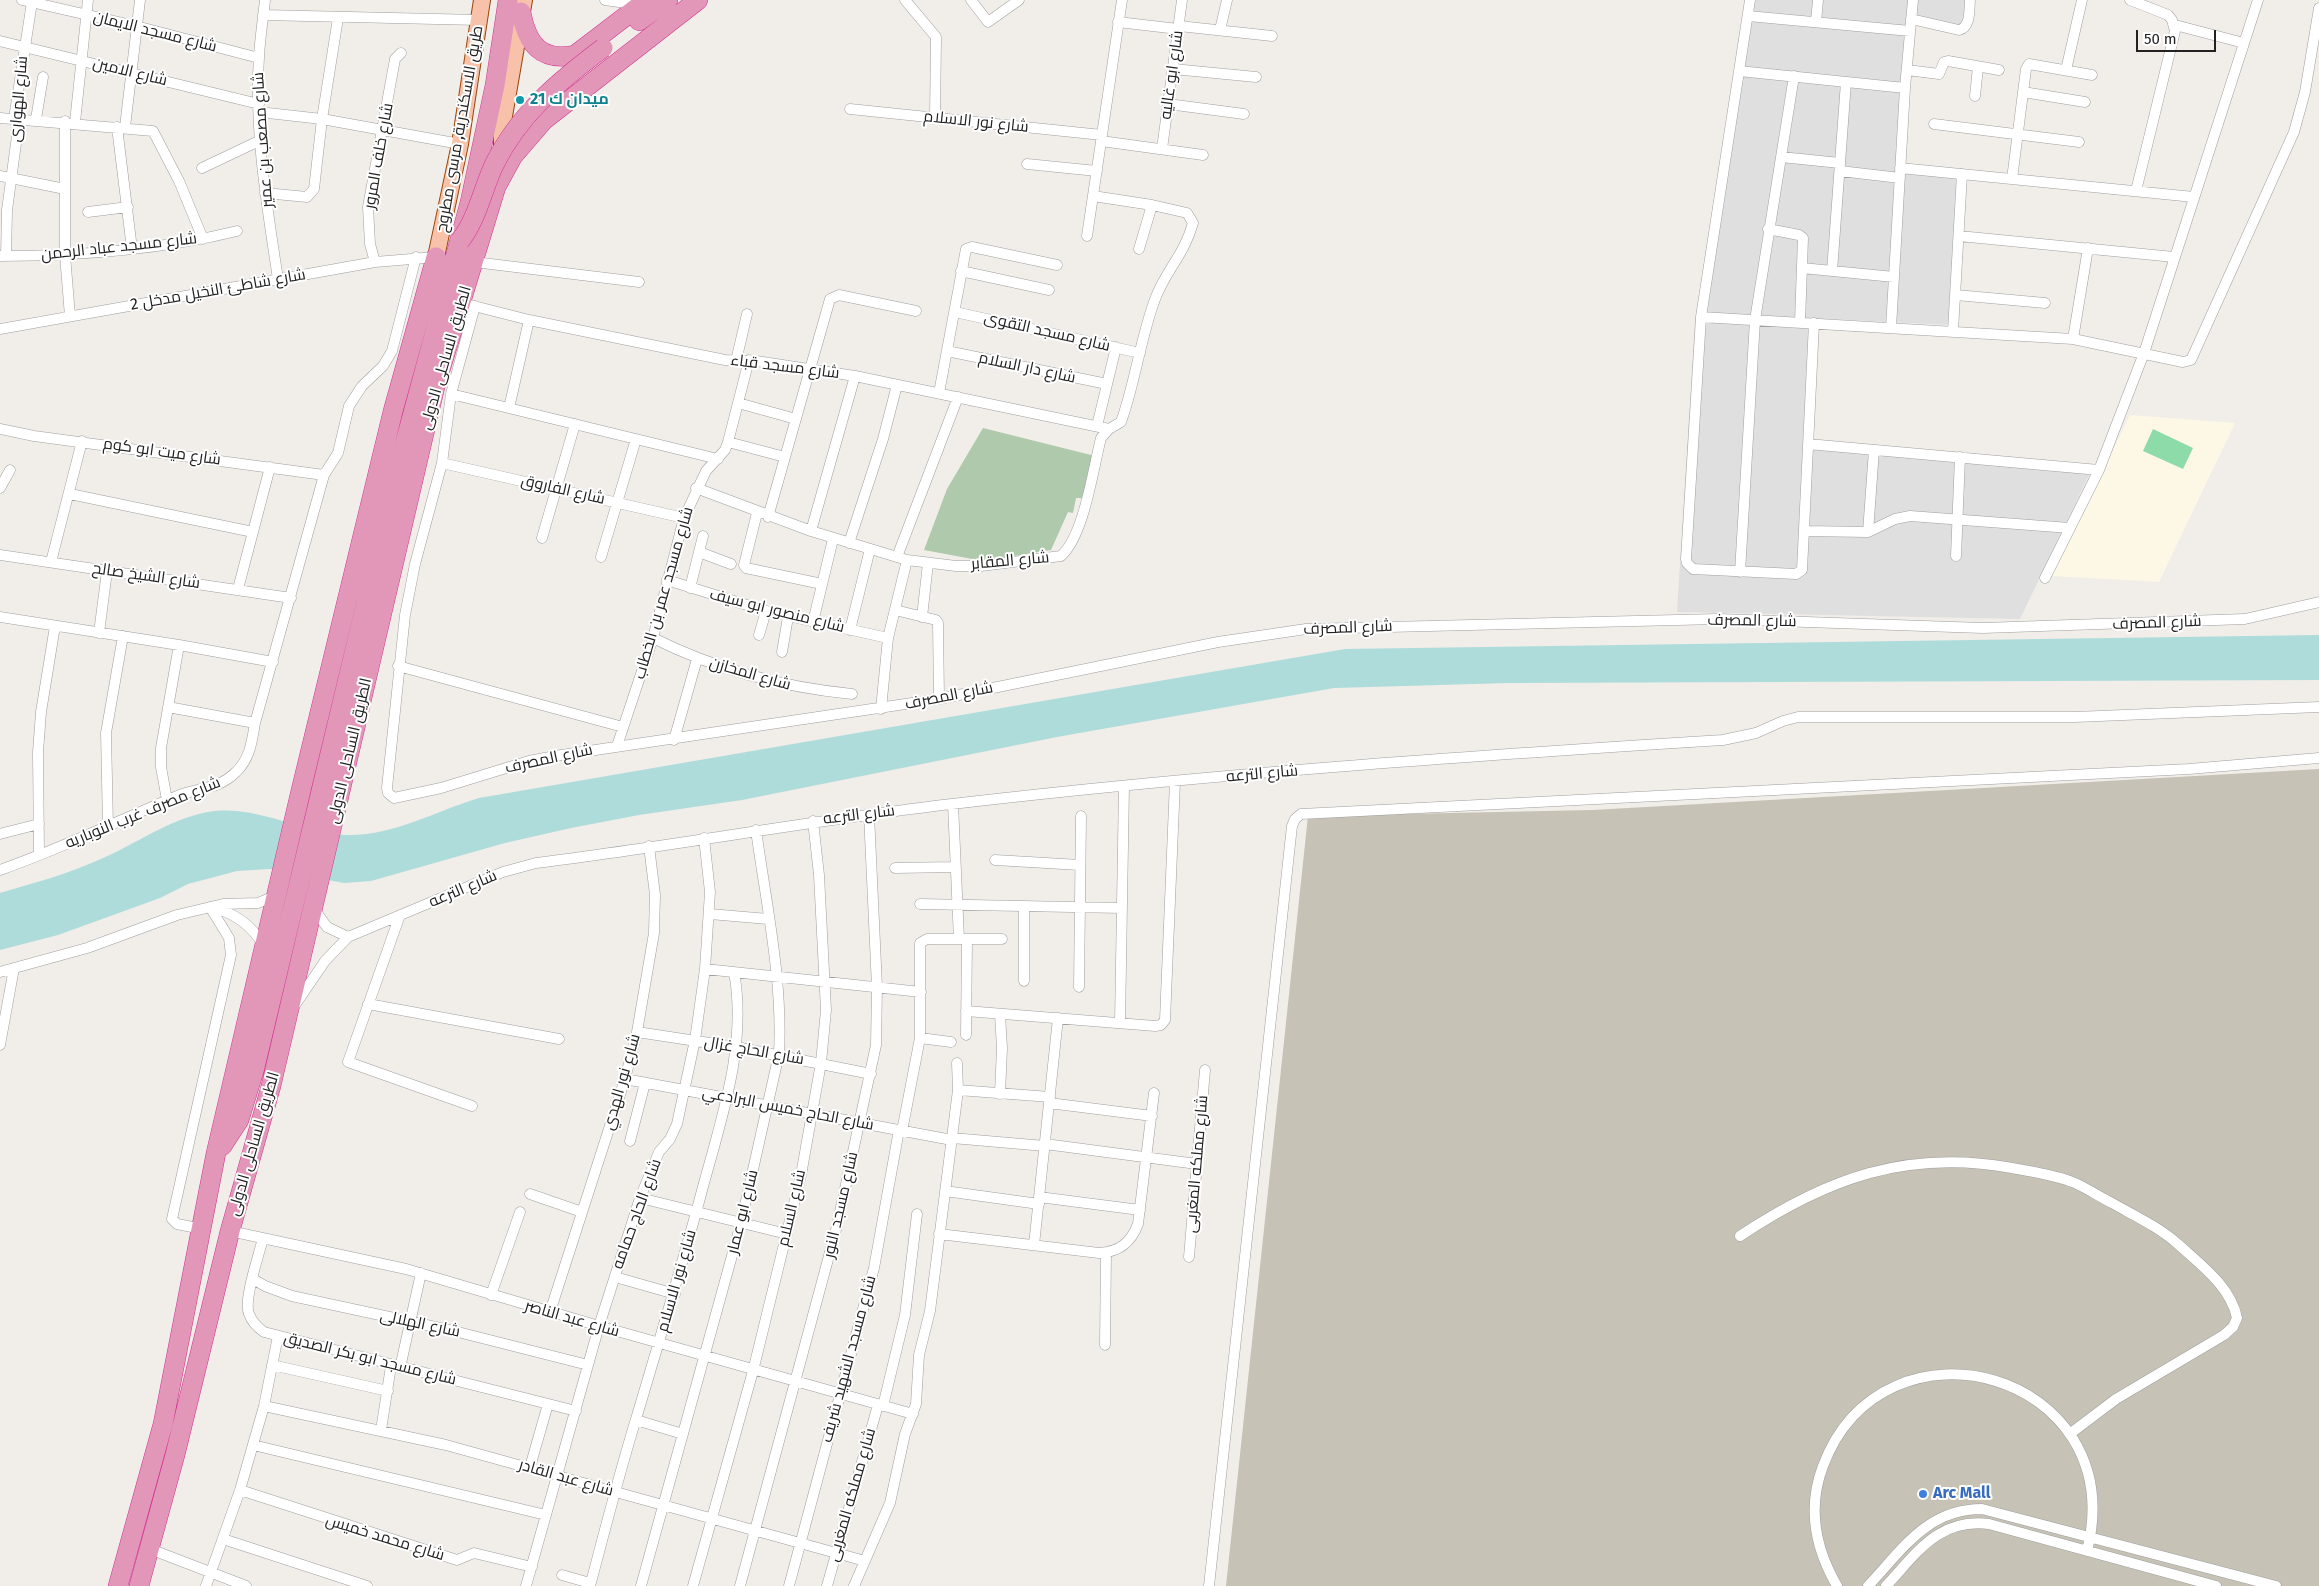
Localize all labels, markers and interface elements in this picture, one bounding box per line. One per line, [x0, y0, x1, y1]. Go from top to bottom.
street label: شارع مسجد الايمان [91, 7, 219, 57]
scale bar [2139, 20, 2219, 52]
street label: طريق الاسكندرية, مرسى مطروح [432, 24, 488, 234]
street label: شارع ابو غاليه [1156, 29, 1188, 121]
text: 50 m [2144, 30, 2177, 48]
street label: شارع الامين [91, 53, 169, 91]
street label: شارع الهوارى [6, 55, 32, 143]
street label: شارع مصعب بن عمير [249, 71, 277, 209]
place label: ميدان ك 21 [530, 90, 609, 110]
marker: ميدان ك 21 [514, 94, 526, 106]
street label: شارع خلف المرور [360, 101, 398, 211]
street label: شارع نور الاسلام [922, 107, 1030, 137]
street label: شارع مسجد عباد الرحمن [40, 229, 198, 265]
street label: شارع شاطئ النخيل مدخل 2 [129, 265, 307, 315]
street label: الطريق الساحلى الدولى [416, 284, 476, 432]
street label: شارع مسجد التقوى [982, 308, 1112, 356]
street label: شارع دار السلام [977, 348, 1077, 388]
street label: شارع مسجد قباء [729, 351, 841, 383]
street label: شارع ميت ابو كوم [102, 434, 222, 470]
street label: شارع الفاروق [519, 471, 607, 509]
street label: شارع مسجد عمر بن الخطاب [630, 505, 698, 681]
street label: شارع المقابر [970, 548, 1050, 574]
street label: شارع الشيخ صالح [91, 559, 201, 593]
street label: شارع منصور ابو سيف [708, 585, 846, 637]
street label: شارع المصرف [1707, 611, 1797, 631]
street label: شارع المصرف [2112, 612, 2202, 634]
street label: شارع المصرف [1303, 617, 1393, 639]
street label: شارع المخازن [707, 653, 793, 695]
street label: الطريق الساحلى الدولى [324, 676, 376, 826]
street label: شارع المصرف [903, 678, 995, 714]
street label: شارع المصرف [503, 740, 595, 778]
street label: شارع الترعه [1225, 761, 1299, 787]
street label: شارع مصرف غرب النوباريه [62, 773, 224, 853]
street label: شارع الترعه [822, 801, 896, 829]
street label: شارع الترعه [426, 866, 500, 912]
street label: شارع نور الهدي [599, 1032, 645, 1132]
street label: شارع الحاج غزال [703, 1033, 805, 1069]
street label: الطريق الساحلى الدولى [224, 1070, 284, 1218]
street label: شارع الحاج خميس البرادعي [701, 1083, 875, 1135]
street label: شارع مملكه المغربى [1181, 1094, 1213, 1234]
street label: شارع مسجد النور [819, 1150, 863, 1260]
street label: شارع الحاج حمامه [608, 1156, 666, 1272]
street label: شارع ابو عمار [723, 1168, 763, 1256]
street label: شارع السلام [774, 1168, 810, 1248]
street label: شارع نور الاسلام [653, 1228, 701, 1334]
street label: شارع مسجد الشهيد شريف [817, 1273, 881, 1445]
street label: شارع عبد الناصر [522, 1296, 622, 1342]
street label: شارع الهلالى [378, 1306, 462, 1342]
street label: شارع مسجد ابو بكر الصديق [282, 1328, 458, 1390]
street label: شارع مملكه المغربى [824, 1426, 880, 1564]
street label: شارع عبد القادر [516, 1455, 616, 1501]
place label: Arc Mall [1933, 1484, 1991, 1504]
marker: Arc Mall [1917, 1488, 1929, 1500]
street label: شارع محمد خميس [323, 1511, 447, 1565]

